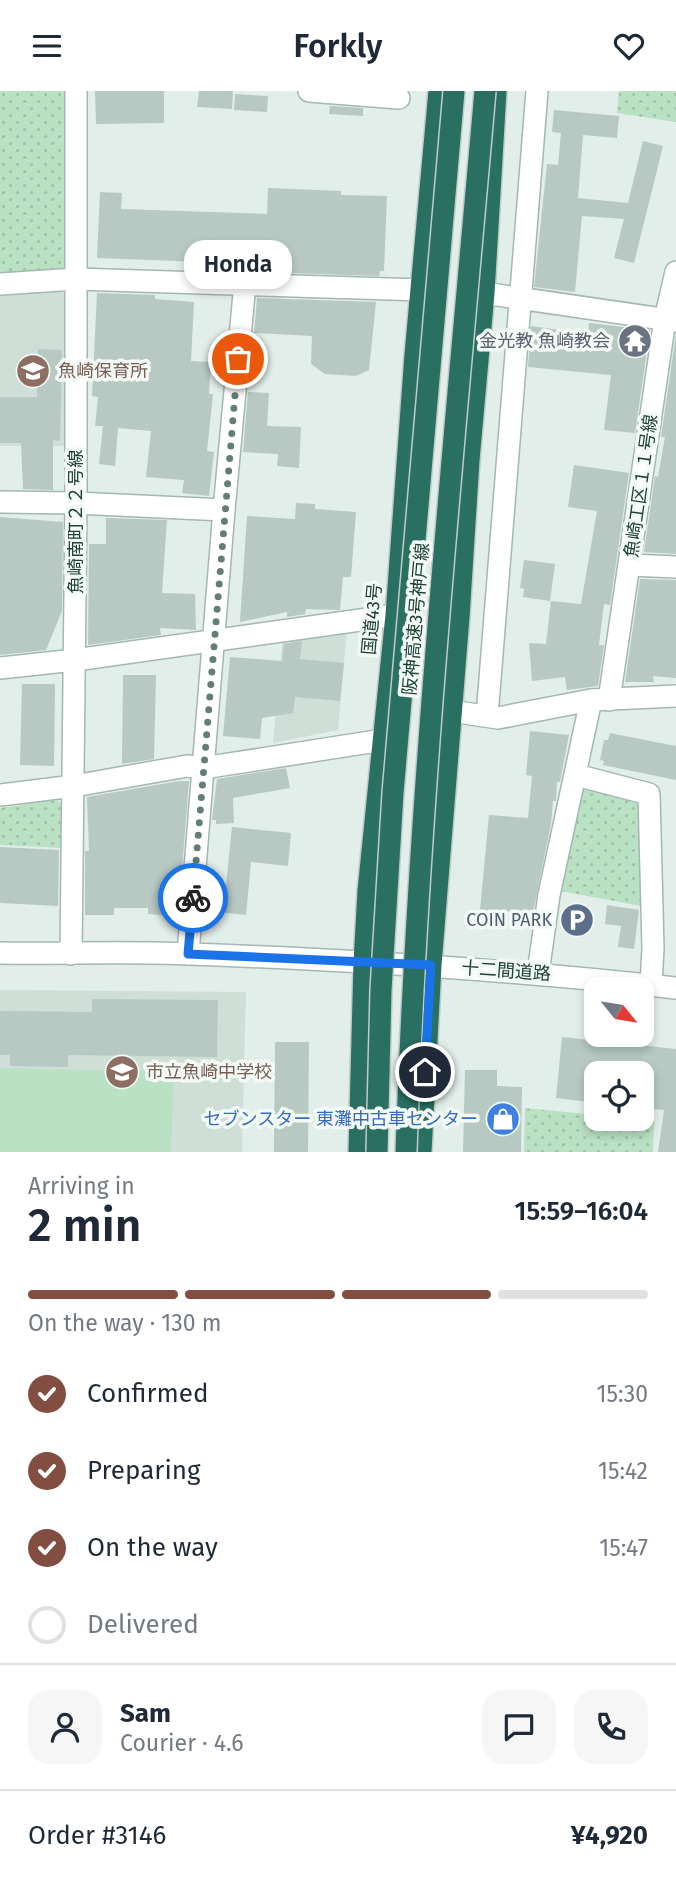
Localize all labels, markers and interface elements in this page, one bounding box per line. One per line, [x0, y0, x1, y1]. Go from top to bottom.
icon: menu [28, 27, 66, 65]
text: Forkly [294, 27, 382, 65]
icon: heart [610, 27, 648, 65]
callout: Honda [184, 240, 292, 289]
text: Honda [204, 250, 272, 278]
temple icon: 金光教 魚崎教会 [616, 322, 654, 360]
pin [208, 329, 268, 389]
place label: 金光教 魚崎教会 [479, 330, 610, 352]
icon: bag [219, 340, 257, 378]
school or university icon: 魚崎保育所 [14, 352, 52, 390]
place label: 魚崎保育所 [58, 360, 148, 382]
street label: 魚崎工区１１号線 [620, 413, 662, 559]
street label: 魚崎南町２２号線 [65, 450, 87, 594]
street label: 阪神高速3号神戸線 [398, 542, 434, 696]
street label: 国道43号 [358, 582, 386, 656]
courier [158, 863, 228, 933]
icon: bike [174, 879, 212, 917]
parking icon: COIN PARK [558, 901, 596, 939]
place label: COIN PARK [466, 909, 552, 931]
street label: 十二間道路 [460, 957, 552, 985]
north arrow [584, 977, 654, 1047]
map controls [584, 977, 654, 1131]
pin [395, 1042, 455, 1102]
school or university icon: 市立魚崎中学校 [103, 1053, 141, 1091]
icon: home [406, 1053, 444, 1091]
place label: 市立魚崎中学校 [146, 1061, 272, 1083]
button: locate [584, 1061, 654, 1131]
shop icon: セブンスター 東灘中古車センター [484, 1100, 522, 1138]
place label: セブンスター 東灘中古車センター [204, 1108, 478, 1130]
text: Arriving in [28, 1172, 135, 1200]
text: 15:59–16:04 [515, 1196, 648, 1227]
text: 2 min [28, 1198, 141, 1253]
text: On the way · 130 m [28, 1309, 221, 1337]
icon: check [28, 1375, 66, 1413]
text: Confirmed [87, 1378, 208, 1409]
text: 15:30 [596, 1380, 648, 1408]
icon: check [28, 1452, 66, 1490]
text: Preparing [87, 1455, 200, 1486]
text: 15:42 [598, 1457, 648, 1485]
icon: check [28, 1529, 66, 1567]
text: On the way [87, 1532, 218, 1563]
text: 15:47 [599, 1534, 648, 1562]
text: Delivered [87, 1609, 199, 1640]
button: person [28, 1690, 102, 1764]
button: chat [482, 1690, 556, 1764]
button: phone [574, 1690, 648, 1764]
text: Sam [120, 1698, 171, 1729]
text: Courier · 4.6 [120, 1729, 244, 1757]
text: Order #3146 [28, 1820, 166, 1851]
text: ¥4,920 [571, 1820, 648, 1851]

